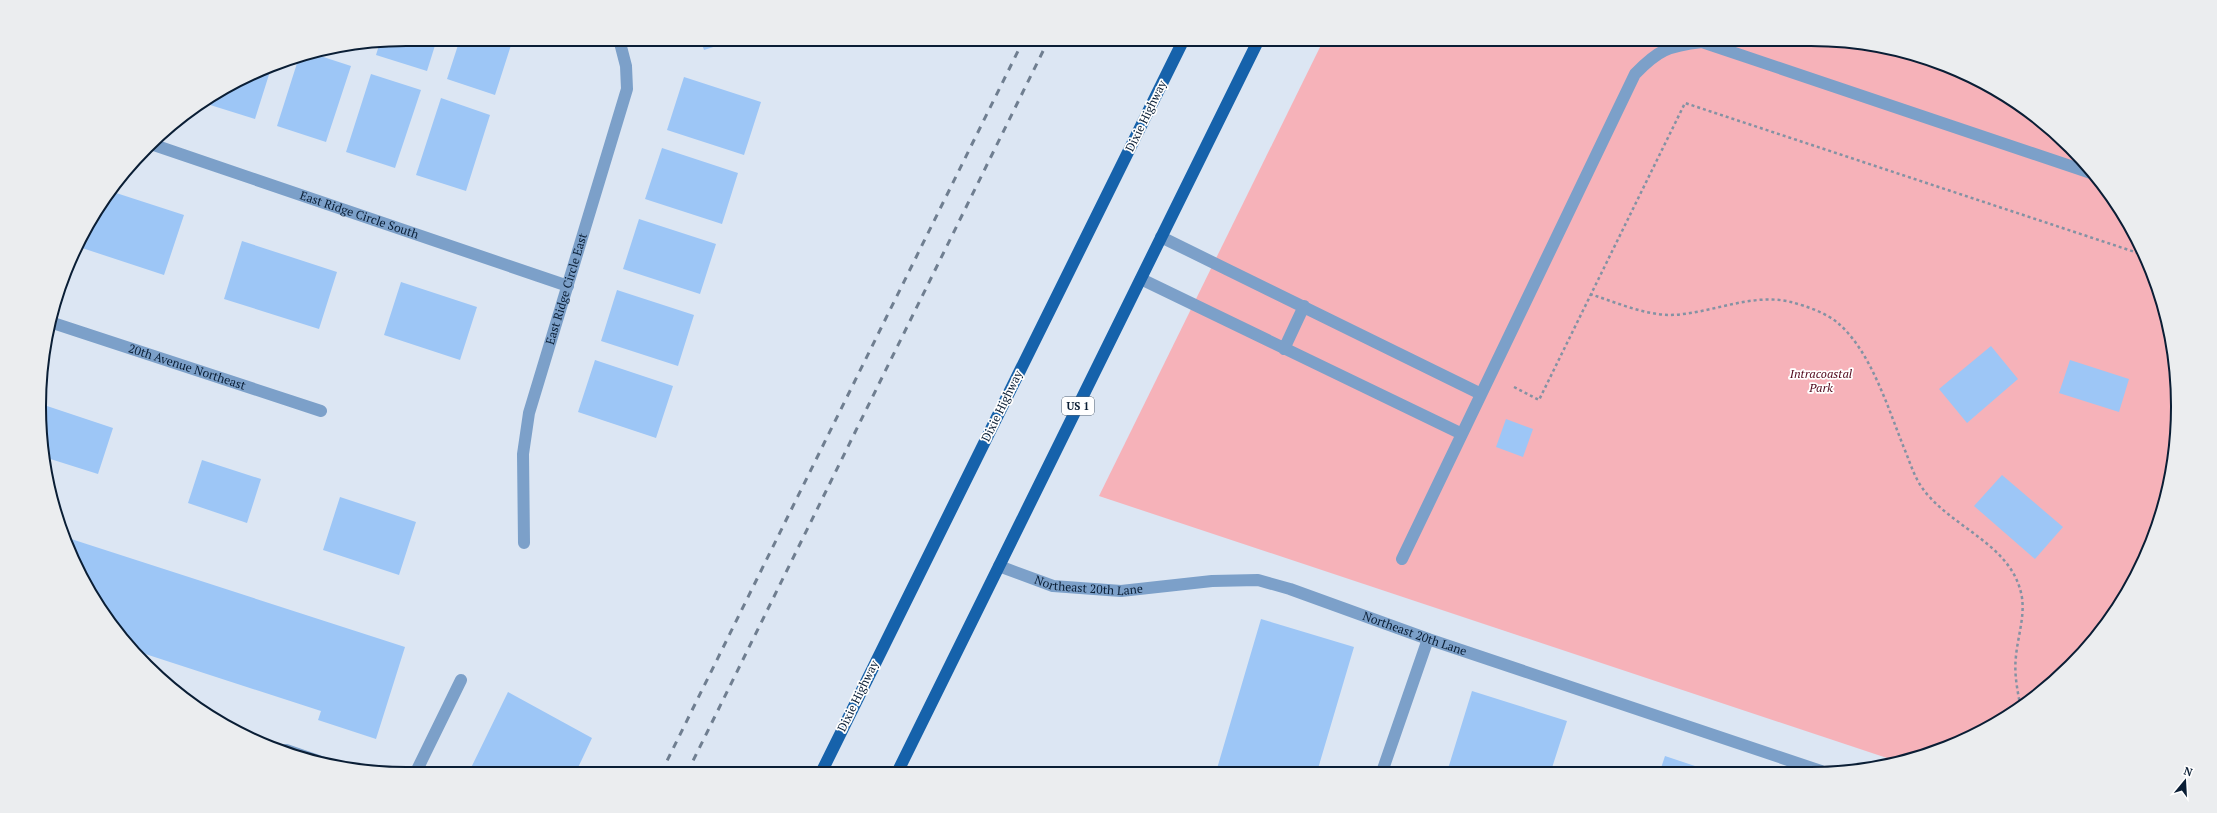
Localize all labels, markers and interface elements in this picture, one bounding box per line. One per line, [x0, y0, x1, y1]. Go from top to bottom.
street label: Dixie Highway [1122, 77, 1170, 154]
street label: East Ridge Circle South [298, 187, 421, 242]
street label: East Ridge Circle East [542, 231, 590, 346]
street label: 20th Avenue Northeast [127, 340, 248, 393]
park label: Intracoastal Park [1789, 366, 1853, 395]
street label: Dixie Highway [978, 367, 1026, 444]
road number: US 1 [1062, 397, 1094, 415]
street label: Northeast 20th Lane [1033, 572, 1144, 598]
street label: Northeast 20th Lane [1361, 608, 1469, 658]
street label: Dixie Highway [834, 657, 882, 734]
north arrow [2165, 761, 2205, 801]
text: N [2182, 764, 2195, 780]

